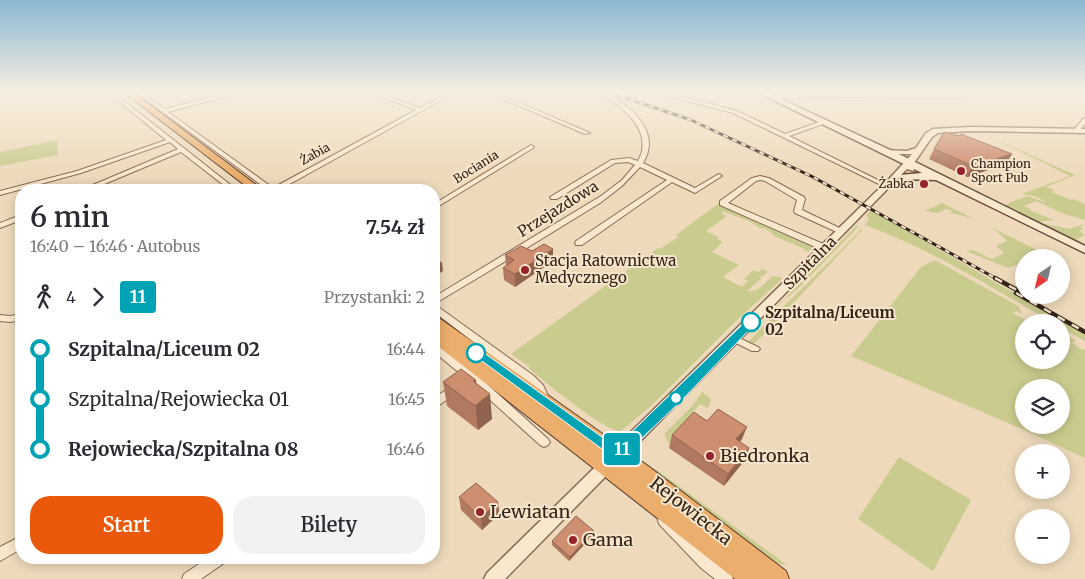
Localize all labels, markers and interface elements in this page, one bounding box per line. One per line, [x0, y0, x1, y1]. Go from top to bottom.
street label: Żabia [297, 139, 333, 168]
street label: Bociania [450, 147, 501, 186]
place label: Champion Sport Pub [971, 156, 1031, 185]
marker: Champion Sport Pub [955, 165, 967, 177]
street label: Przejazdowa [514, 176, 602, 241]
place label: Żabka [879, 176, 915, 191]
marker: Żabka [918, 178, 930, 190]
text: 6 min [30, 199, 110, 235]
text: 7.54 zł [366, 215, 425, 239]
street label: Szpitalna [779, 232, 840, 293]
text: 16:40 – 16:46 · Autobus [30, 236, 200, 256]
north arrow [1015, 249, 1070, 304]
map controls [1015, 249, 1070, 564]
place label: Stacja Ratownictwa Medycznego [535, 251, 676, 287]
marker: Stacja Ratownictwa Medycznego [519, 264, 531, 276]
icon: walk [30, 283, 58, 311]
icon: forward [84, 283, 112, 311]
text: 11 [130, 285, 146, 308]
text: 4 [66, 287, 76, 307]
text: Przystanki: 2 [324, 287, 425, 307]
place label: Szpitalna/Liceum 02 [765, 303, 895, 339]
marker: Szpitalna/Liceum 02 [741, 312, 761, 332]
button: locate [1015, 314, 1070, 369]
text: Szpitalna/Liceum 02 [68, 337, 260, 361]
text: 16:44 [386, 339, 425, 359]
unlabelled marker [466, 343, 486, 363]
button: layers [1015, 379, 1070, 434]
text: Szpitalna/Rejowiecka 01 [68, 387, 289, 411]
text: 16:45 [388, 389, 425, 409]
unlabelled marker [669, 391, 683, 405]
line badge: 11 [600, 433, 644, 465]
text: Rejowiecka/Szpitalna 08 [68, 437, 299, 461]
text: 11 [614, 437, 630, 460]
text: 16:46 [387, 439, 425, 459]
place label: Biedronka [720, 444, 810, 467]
button: + [1015, 444, 1070, 499]
marker: Biedronka [704, 450, 716, 462]
street label: Rejowiecka [645, 471, 737, 550]
button: Start [30, 496, 223, 554]
button: Bilety [233, 496, 425, 554]
place label: Lewiatan [490, 500, 570, 523]
marker: Lewiatan [474, 506, 486, 518]
button: − [1015, 509, 1070, 564]
place label: Gama [583, 528, 634, 551]
marker: Gama [567, 534, 579, 546]

